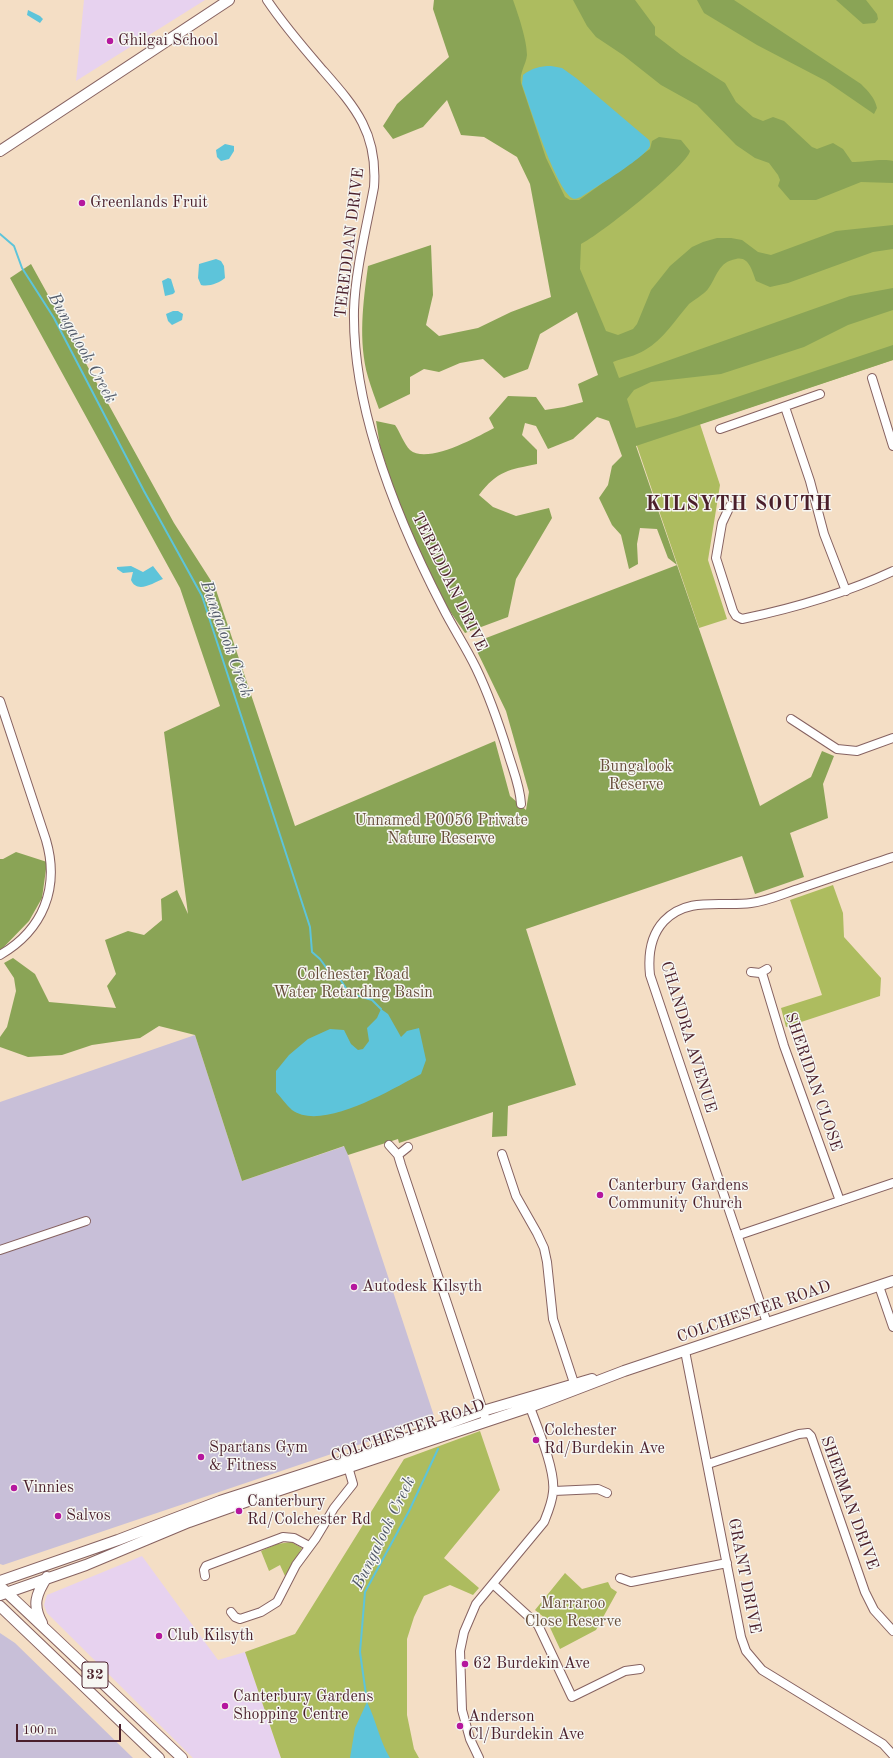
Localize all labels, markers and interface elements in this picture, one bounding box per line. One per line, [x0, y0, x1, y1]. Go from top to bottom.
place label: Ghilgai School [118, 31, 218, 51]
marker: Ghilgai School [105, 36, 115, 46]
street label: TEREDDAN DRIVE [331, 167, 369, 319]
place label: Greenlands Fruit [90, 193, 208, 213]
marker: Greenlands Fruit [77, 198, 87, 208]
water label: Bungalook Creek [43, 289, 121, 407]
district label: KILSYTH SOUTH [646, 493, 832, 517]
street label: TEREDDAN DRIVE [407, 510, 491, 654]
water label: Bungalook Creek [195, 578, 257, 700]
park label: Bungalook Reserve [599, 757, 673, 795]
park label: Unnamed P0056 Private Nature Reserve [354, 811, 528, 849]
street label: CHANDRA AVENUE [656, 959, 720, 1115]
park label: Colchester Road Water Retarding Basin [273, 965, 433, 1003]
street label: SHERIDAN CLOSE [780, 1010, 846, 1154]
place label: Canterbury Gardens Community Church [608, 1176, 748, 1214]
marker: Canterbury Gardens Community Church [595, 1190, 605, 1200]
place label: Autodesk Kilsyth [362, 1277, 482, 1297]
street label: COLCHESTER ROAD [674, 1277, 834, 1347]
marker: Autodesk Kilsyth [349, 1282, 359, 1292]
street label: COLCHESTER ROAD [328, 1396, 488, 1466]
place label: Colchester Rd/Burdekin Ave [544, 1421, 665, 1459]
street label: SHERMAN DRIVE [816, 1433, 882, 1573]
marker: Colchester Rd/Burdekin Ave [531, 1435, 541, 1445]
place label: Spartans Gym & Fitness [209, 1438, 308, 1476]
marker: Spartans Gym & Fitness [196, 1452, 206, 1462]
water label: Bungalook Creek [348, 1473, 420, 1593]
place label: Vinnies [22, 1478, 74, 1498]
marker: Vinnies [9, 1483, 19, 1493]
place label: Canterbury Rd/Colchester Rd [247, 1492, 371, 1530]
place label: Salvos [66, 1506, 111, 1526]
marker: Canterbury Rd/Colchester Rd [234, 1506, 244, 1516]
marker: Salvos [53, 1511, 63, 1521]
street label: GRANT DRIVE [723, 1517, 765, 1635]
park label: Marraroo Close Reserve [525, 1594, 621, 1632]
place label: Club Kilsyth [167, 1626, 254, 1646]
marker: Club Kilsyth [154, 1631, 164, 1641]
place label: 62 Burdekin Ave [473, 1654, 590, 1674]
marker: 62 Burdekin Ave [460, 1659, 470, 1669]
road number: 32 [82, 1662, 108, 1688]
place label: Canterbury Gardens Shopping Centre [233, 1687, 373, 1725]
marker: Canterbury Gardens Shopping Centre [220, 1701, 230, 1711]
place label: Anderson Cl/Burdekin Ave [468, 1707, 584, 1745]
scale bar [18, 1716, 123, 1742]
marker: Anderson Cl/Burdekin Ave [455, 1721, 465, 1731]
text: 100 m [23, 1725, 57, 1737]

